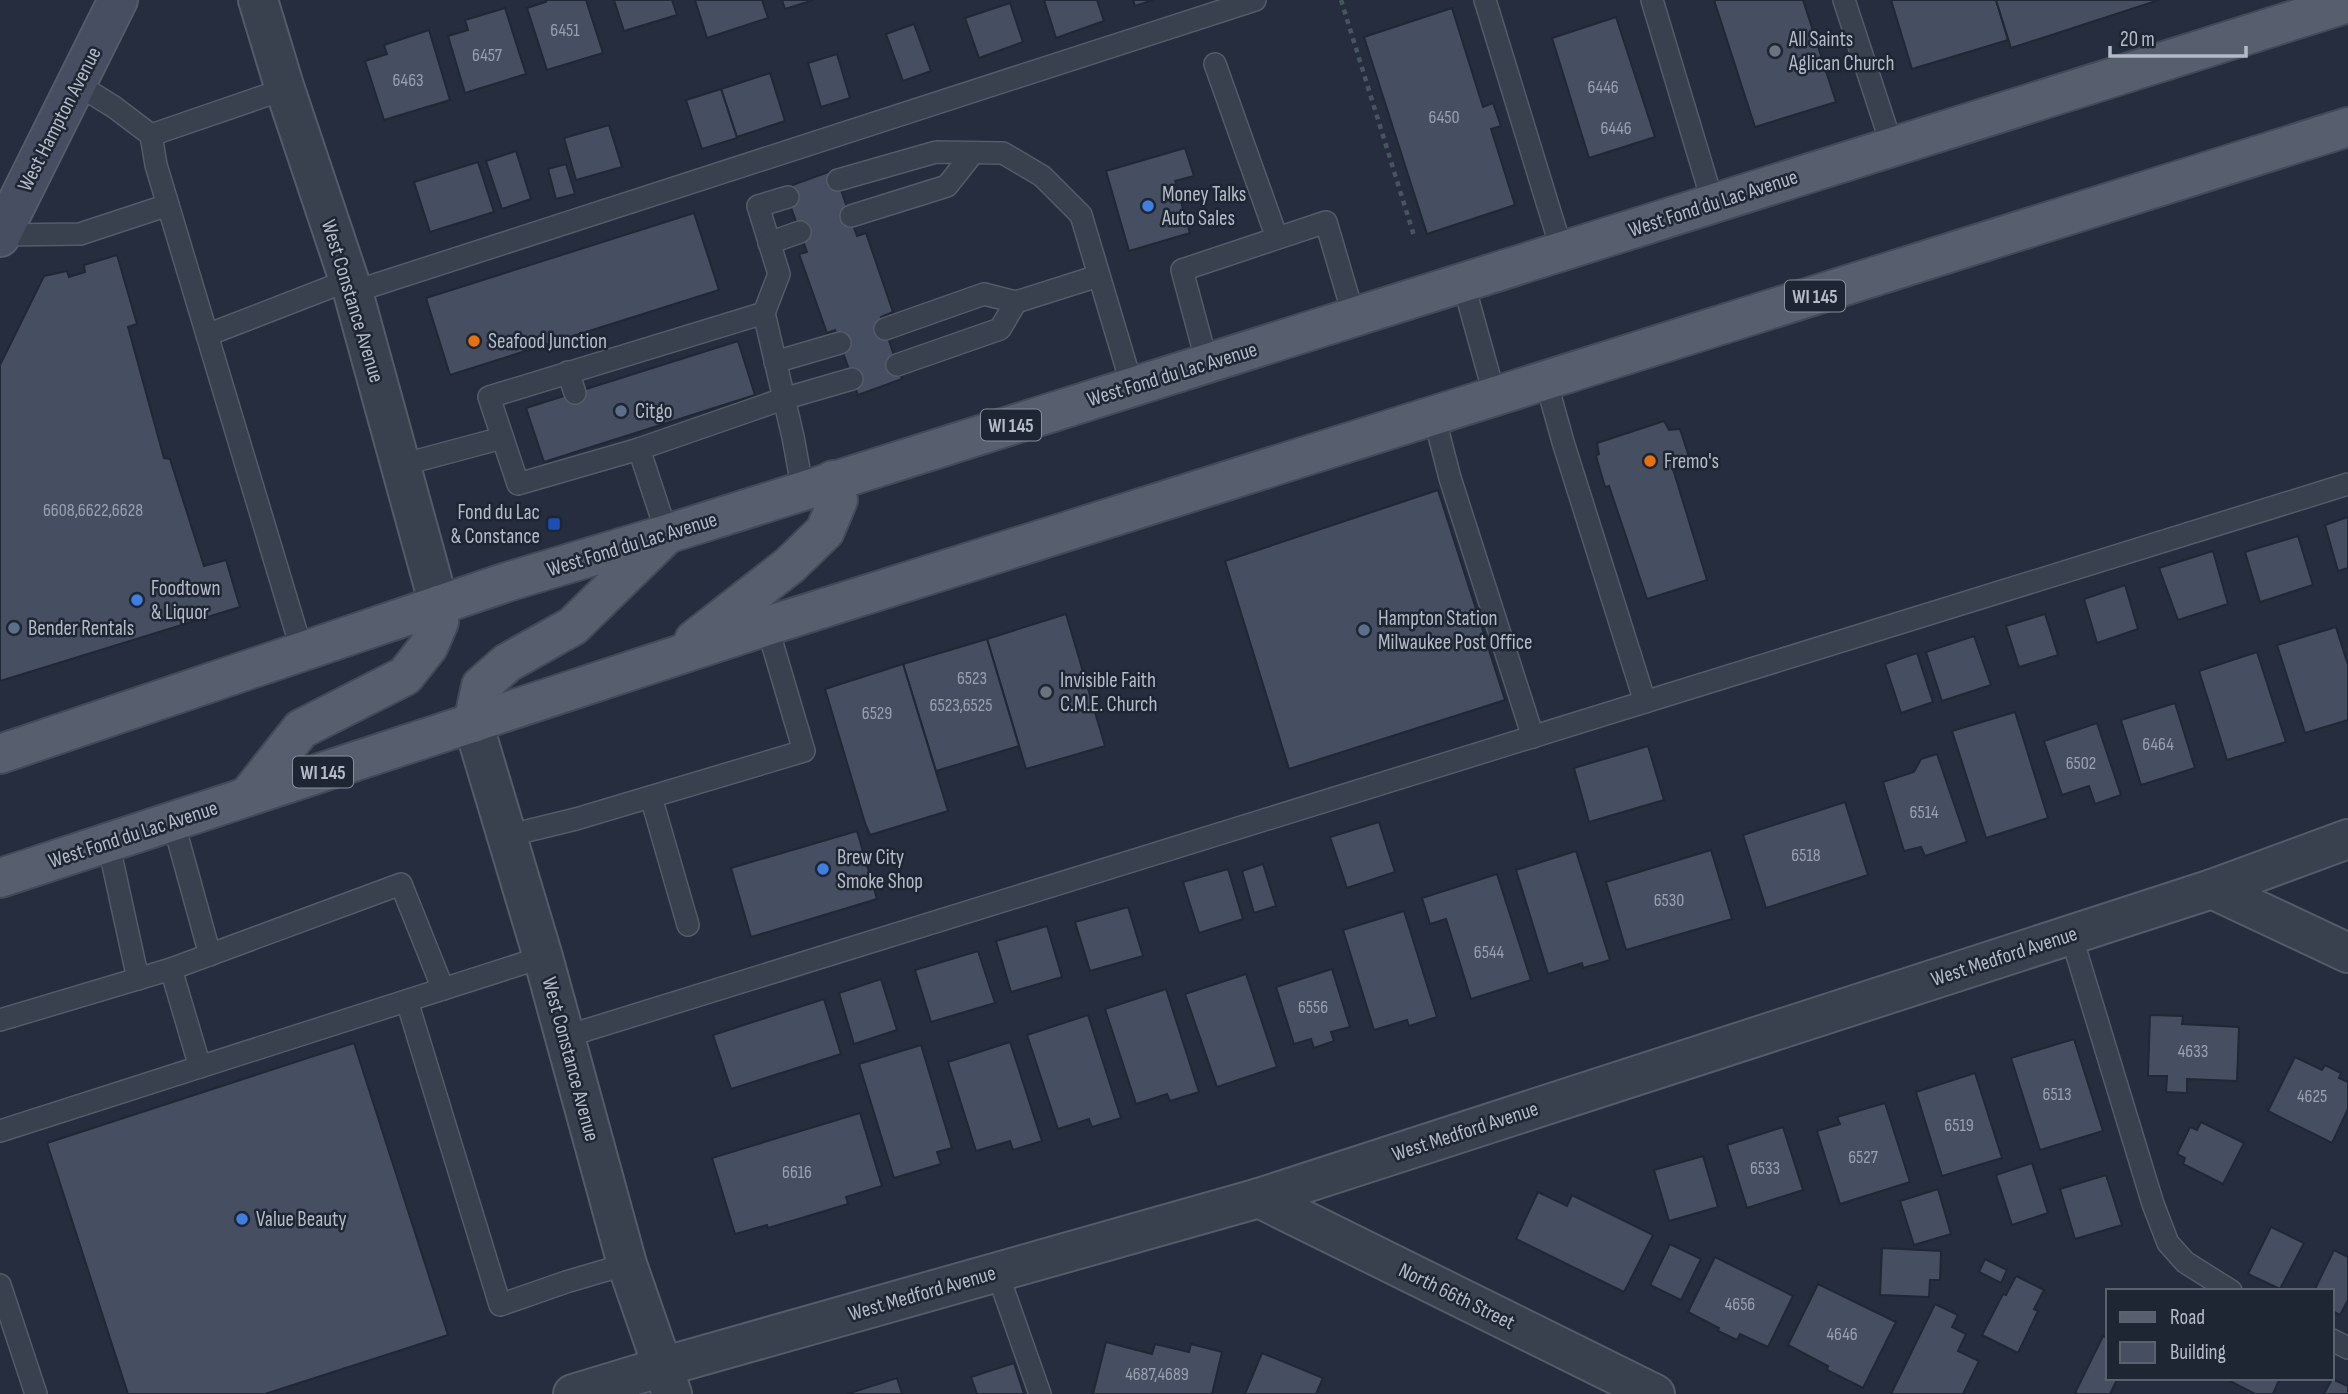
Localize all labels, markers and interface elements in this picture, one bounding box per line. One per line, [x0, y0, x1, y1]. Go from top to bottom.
scale bar [2110, 14, 2246, 58]
house number: 6451 [550, 20, 580, 41]
place label: All Saints Aglican Church [1788, 27, 1894, 76]
text: 20 m [2120, 27, 2155, 52]
street label: West Hampton Avenue [12, 43, 107, 196]
marker: All Saints Aglican Church [1767, 43, 1783, 59]
house number: 6457 [472, 45, 503, 66]
house number: 6463 [392, 70, 424, 91]
house number: 6446 [1587, 77, 1619, 98]
house number: 6450 [1428, 107, 1460, 128]
house number: 6446 [1600, 118, 1632, 139]
street label: West Fond du Lac Avenue [1625, 164, 1801, 243]
place label: Money Talks Auto Sales [1161, 182, 1246, 231]
marker: Money Talks Auto Sales [1140, 198, 1156, 214]
street label: West Constance Avenue [316, 217, 389, 386]
road number: WI 145 [1785, 280, 1845, 312]
place label: Seafood Junction [488, 329, 607, 354]
marker: Seafood Junction [466, 333, 482, 349]
street label: West Fond du Lac Avenue [1084, 337, 1260, 412]
place label: Citgo [635, 399, 673, 424]
marker: Citgo [613, 403, 629, 419]
road number: WI 145 [981, 410, 1041, 440]
place label: Fremo's [1664, 449, 1719, 474]
marker: Fremo's [1642, 453, 1658, 469]
house number: 6608,6622,6628 [43, 500, 143, 521]
place label: Fond du Lac & Constance [451, 500, 540, 549]
street label: West Fond du Lac Avenue [544, 507, 720, 582]
marker: Fond du Lac & Constance [546, 516, 562, 532]
place label: Foodtown & Liquor [151, 576, 221, 625]
marker: Foodtown & Liquor [129, 592, 145, 608]
place label: Hampton Station Milwaukee Post Office [1378, 606, 1532, 655]
place label: Bender Rentals [28, 616, 134, 641]
marker: Bender Rentals [6, 620, 22, 636]
marker: Hampton Station Milwaukee Post Office [1356, 622, 1372, 638]
house number: 6523 [957, 668, 987, 689]
place label: Invisible Faith C.M.E. Church [1060, 668, 1158, 717]
marker: Invisible Faith C.M.E. Church [1038, 684, 1054, 700]
house number: 6523,6525 [930, 695, 992, 716]
house number: 6529 [862, 703, 892, 724]
house number: 6464 [2142, 734, 2174, 755]
house number: 6502 [2066, 753, 2096, 774]
road number: WI 145 [293, 757, 353, 788]
street label: West Fond du Lac Avenue [45, 795, 221, 874]
house number: 6514 [1910, 802, 1939, 823]
place label: Brew City Smoke Shop [837, 845, 923, 894]
house number: 6518 [1791, 845, 1821, 866]
marker: Brew City Smoke Shop [815, 861, 831, 877]
house number: 6530 [1654, 890, 1684, 911]
street label: West Medford Avenue [1928, 921, 2080, 992]
house number: 6544 [1474, 942, 1505, 963]
street label: West Constance Avenue [537, 974, 604, 1144]
house number: 6556 [1298, 997, 1328, 1018]
house number: 4633 [2178, 1041, 2208, 1062]
house number: 6513 [2043, 1084, 2071, 1105]
house number: 4625 [2297, 1086, 2327, 1107]
street label: West Medford Avenue [1389, 1096, 1541, 1167]
house number: 6519 [1944, 1115, 1974, 1136]
house number: 6527 [1848, 1147, 1879, 1168]
house number: 6533 [1750, 1158, 1780, 1179]
house number: 6616 [782, 1162, 812, 1183]
place label: Value Beauty [256, 1207, 347, 1232]
marker: Value Beauty [234, 1211, 250, 1227]
street label: North 66th Street [1395, 1258, 1519, 1335]
street label: West Medford Avenue [846, 1260, 999, 1326]
legend [2106, 1289, 2334, 1380]
house number: 4656 [1725, 1294, 1755, 1315]
text: Road [2170, 1305, 2205, 1330]
house number: 4646 [1826, 1324, 1858, 1345]
text: Building [2170, 1340, 2226, 1365]
house number: 4687,4689 [1125, 1364, 1189, 1385]

